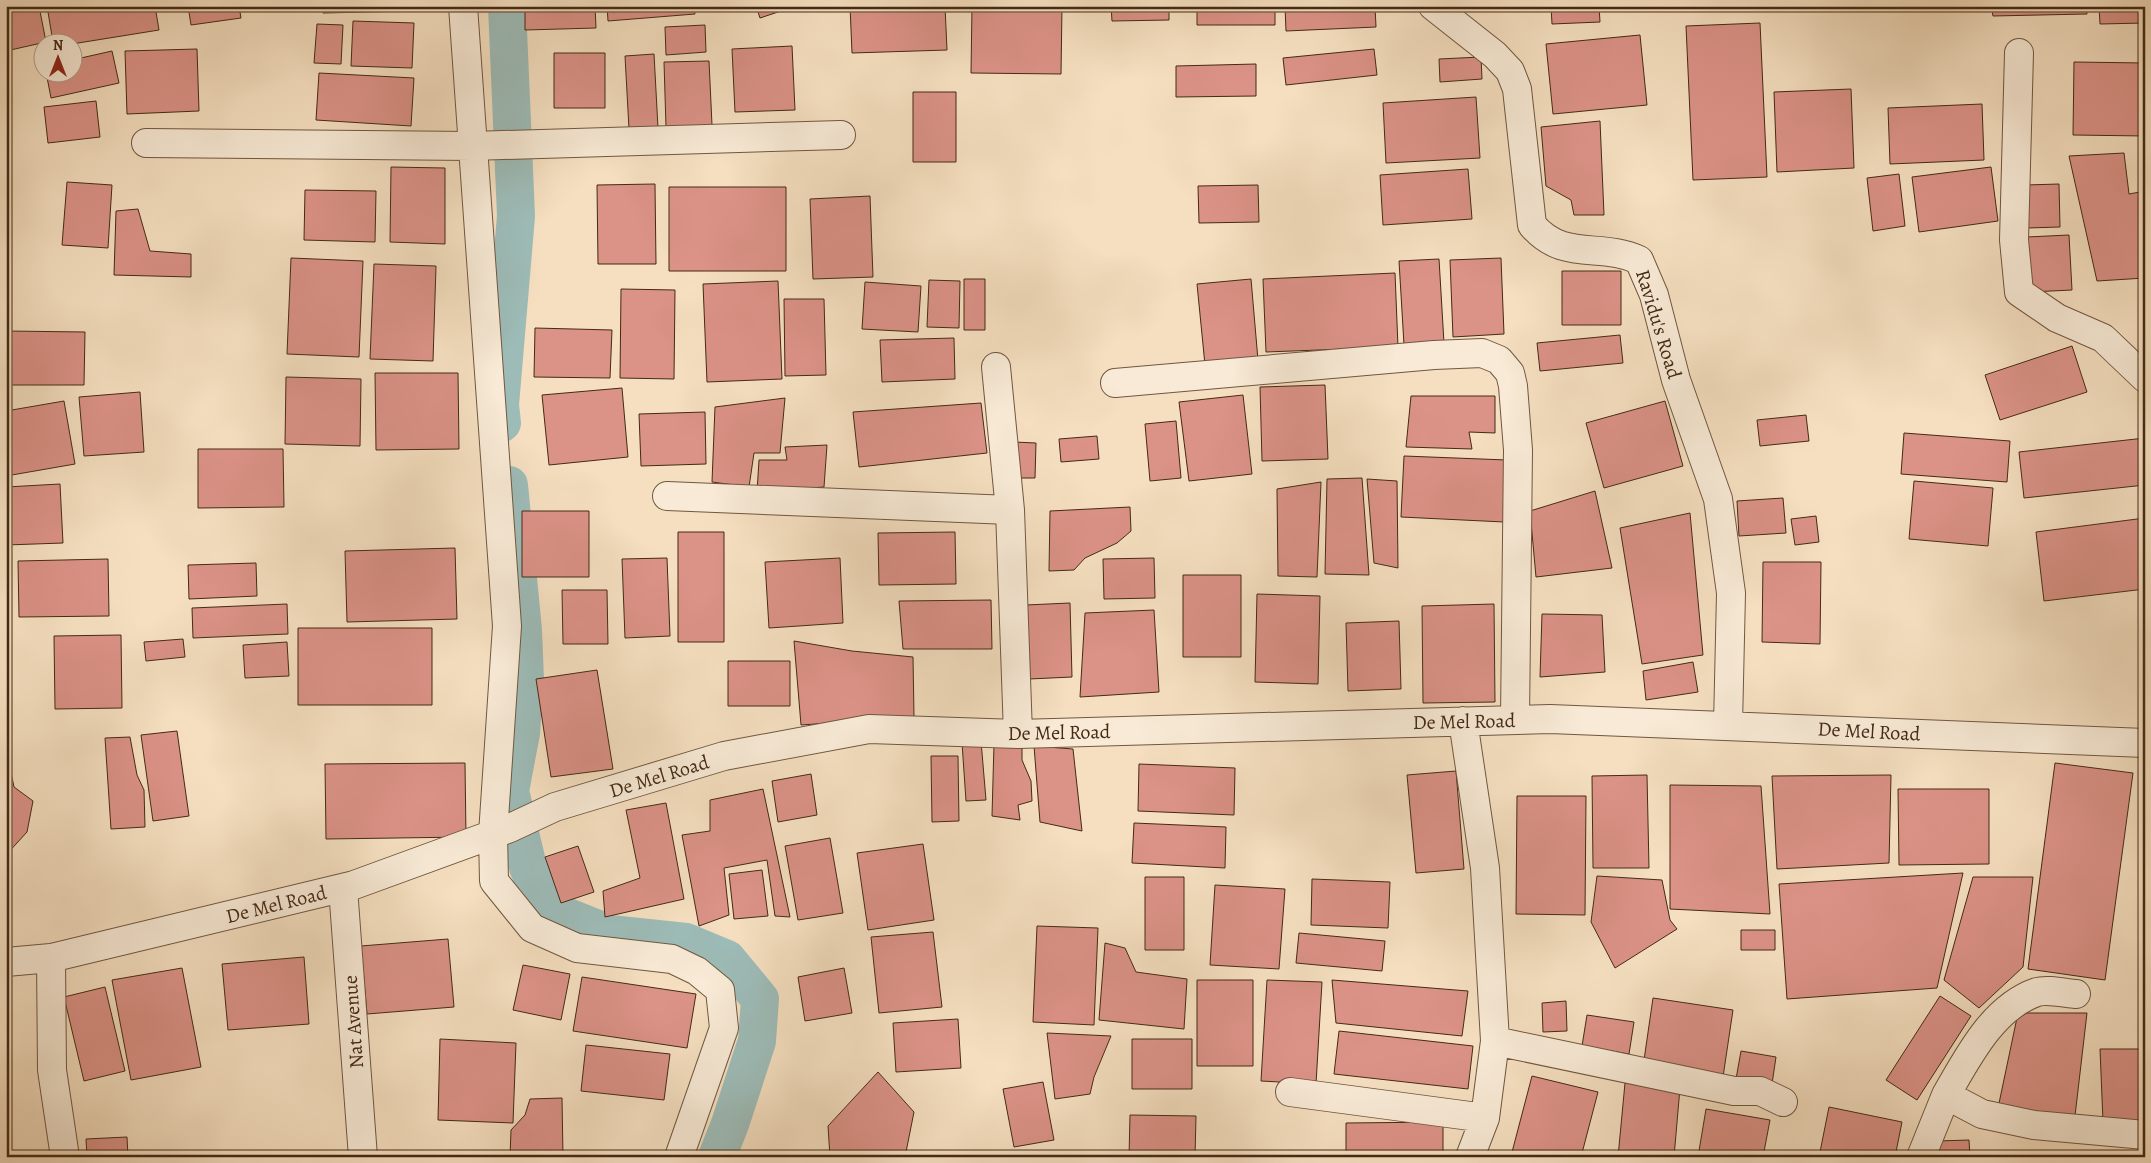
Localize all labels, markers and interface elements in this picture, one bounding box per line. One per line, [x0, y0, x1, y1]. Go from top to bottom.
north arrow [32, 32, 82, 82]
text: N [53, 36, 63, 55]
street label: Ravidu's Road [1629, 266, 1688, 382]
street label: De Mel Road [1412, 707, 1516, 736]
street label: De Mel Road [1817, 715, 1921, 748]
street label: De Mel Road [1007, 718, 1111, 747]
street label: De Mel Road [606, 748, 713, 804]
street label: De Mel Road [223, 879, 330, 930]
street label: Nat Avenue [337, 974, 370, 1070]

